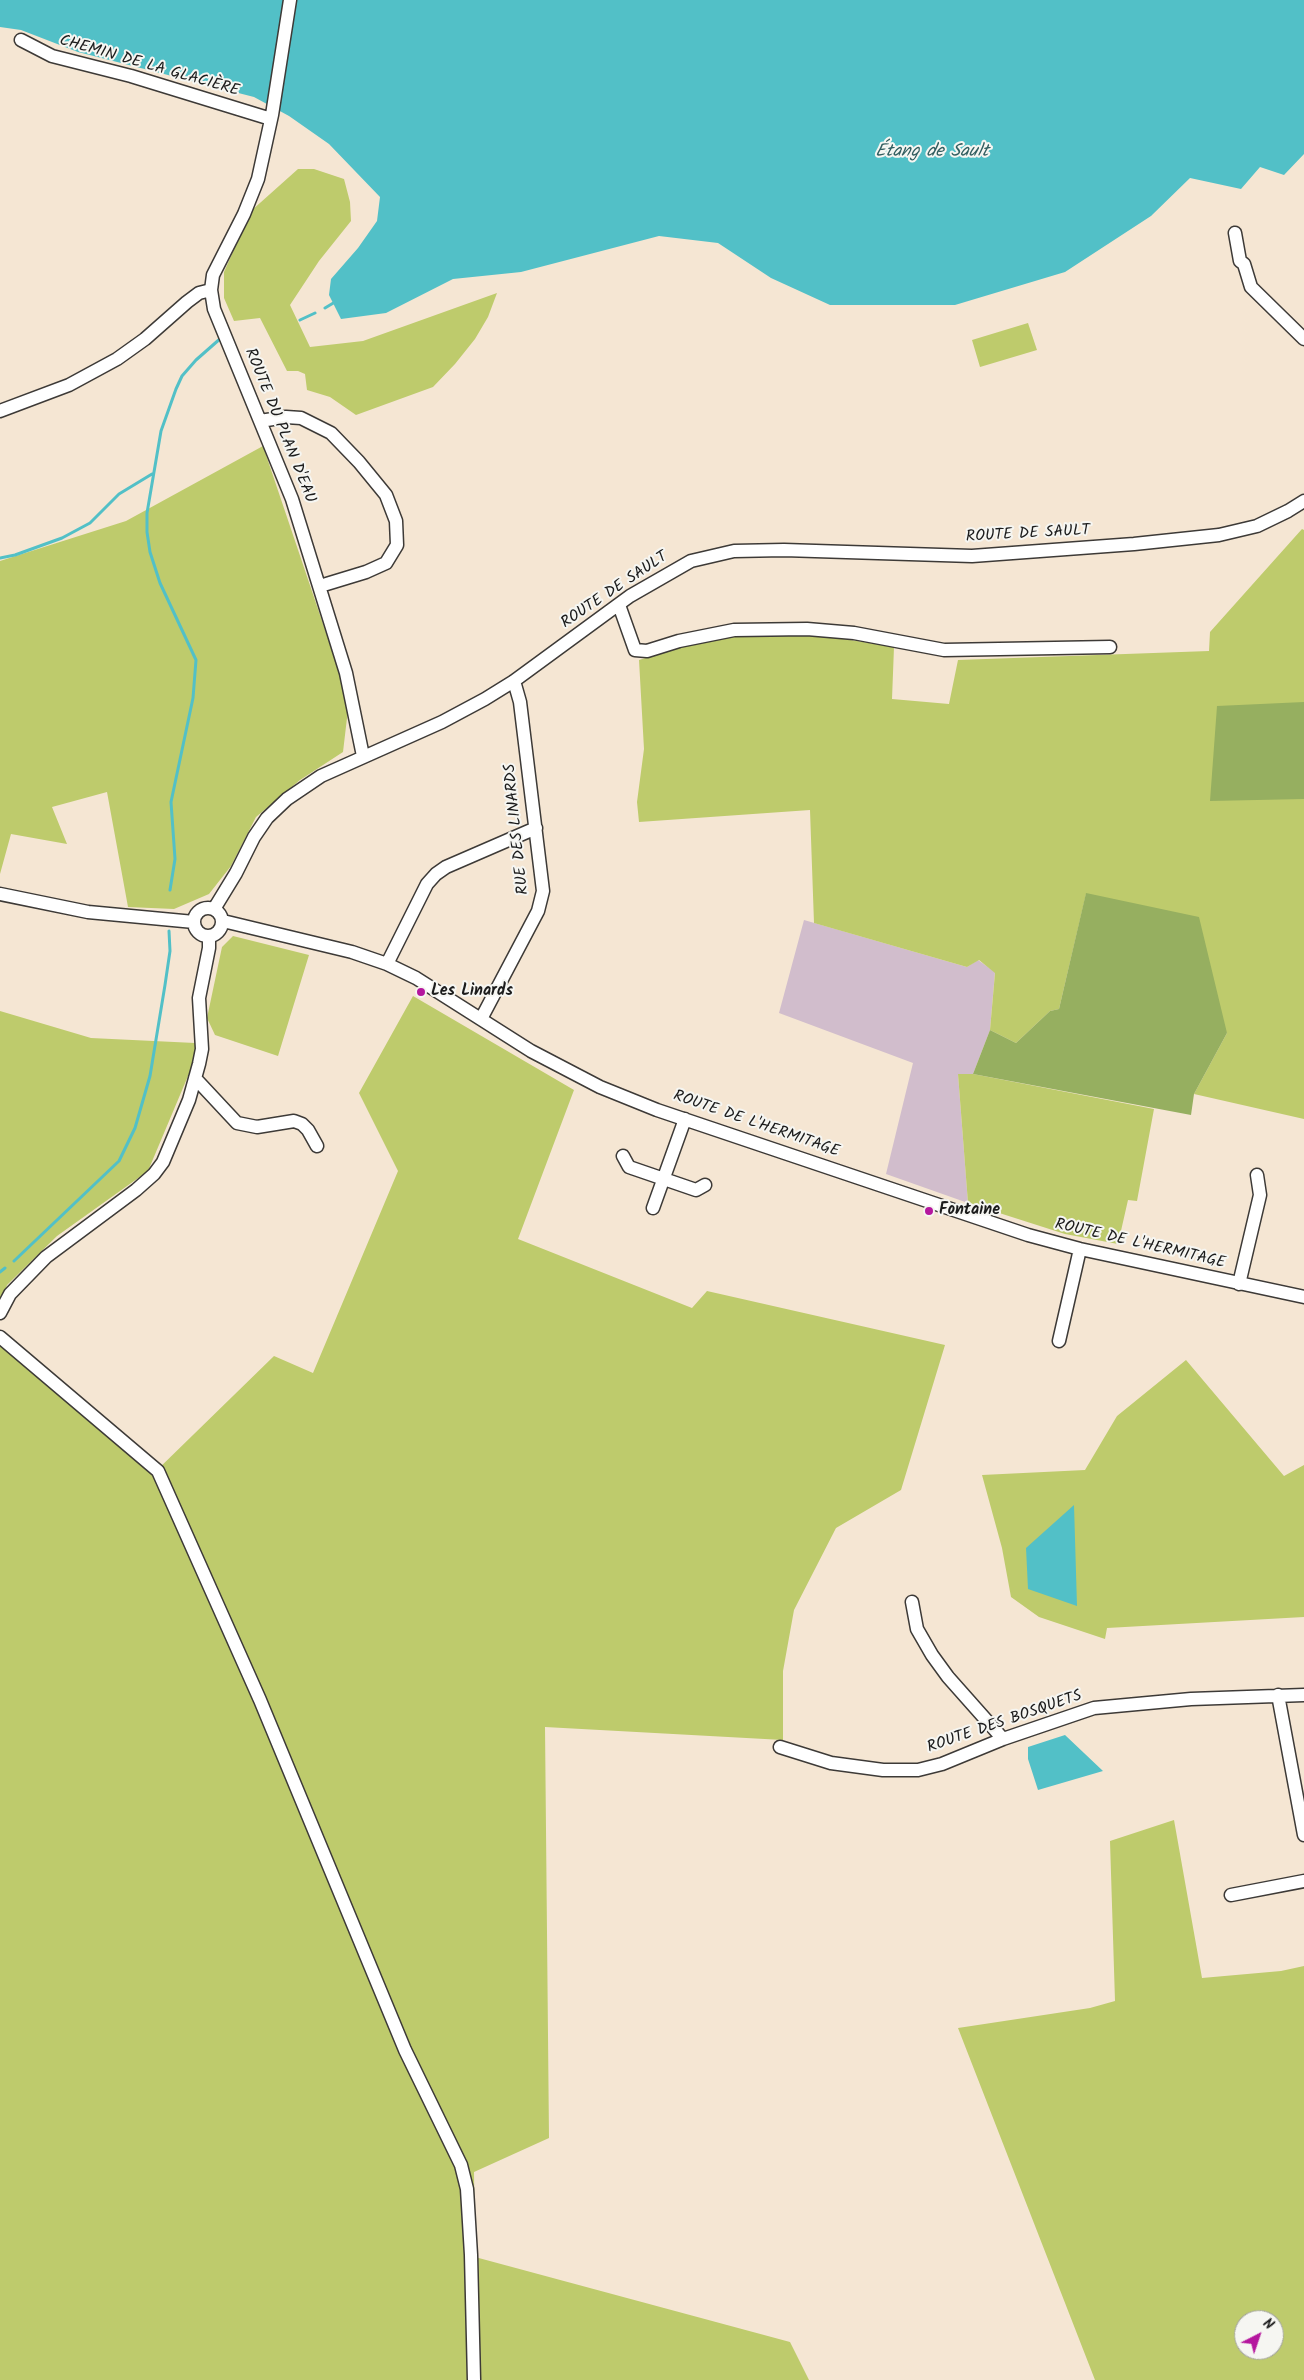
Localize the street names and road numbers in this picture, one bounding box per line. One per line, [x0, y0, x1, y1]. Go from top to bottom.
street label: CHEMIN DE LA GLACIÈRE [57, 32, 241, 102]
street label: ROUTE DU PLAN D'EAU [239, 346, 319, 506]
street label: ROUTE DE SAULT [965, 522, 1091, 548]
street label: ROUTE DE SAULT [558, 548, 672, 634]
street label: RUE DES LINARDS [502, 763, 534, 895]
street label: ROUTE DE L'HERMITAGE [670, 1087, 842, 1163]
street label: ROUTE DE L'HERMITAGE [1053, 1216, 1227, 1274]
street label: ROUTE DES BOSQUETS [925, 1687, 1085, 1759]

